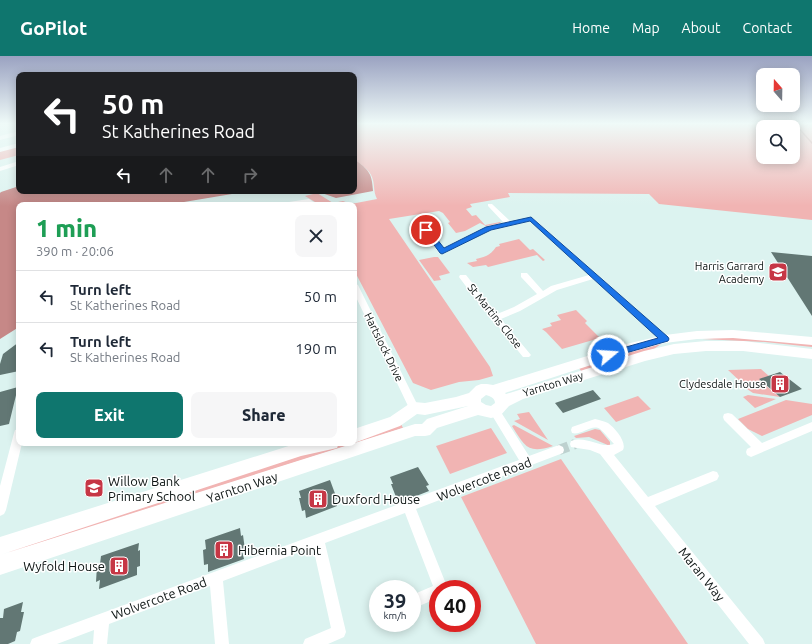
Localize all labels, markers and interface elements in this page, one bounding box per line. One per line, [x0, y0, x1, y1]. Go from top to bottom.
text: GoPilot [20, 17, 87, 39]
text: Home [572, 20, 610, 36]
text: Map [632, 20, 660, 36]
text: About [682, 20, 721, 36]
text: Contact [743, 20, 792, 36]
north arrow [756, 68, 800, 112]
map controls [756, 68, 800, 164]
icon: left [36, 88, 88, 140]
text: 50 m [102, 88, 164, 119]
button: search [756, 120, 800, 164]
text: St Katherines Road [102, 121, 255, 141]
icon: left [113, 164, 135, 186]
icon: ahead [155, 164, 177, 186]
icon: ahead [197, 164, 219, 186]
icon: right [239, 164, 261, 186]
pin [409, 213, 443, 247]
text: 1 min [36, 215, 97, 242]
button: close [295, 215, 337, 257]
icon: arrive [415, 219, 437, 241]
text: 390 m · 20:06 [36, 244, 114, 258]
place label: Harris Garrard Academy [695, 260, 765, 285]
school or university icon: Harris Garrard Academy [767, 261, 789, 283]
text: Turn left [70, 281, 131, 298]
street label: St Martins Close [465, 281, 525, 351]
icon: left [36, 286, 58, 308]
text: 50 m [304, 288, 337, 305]
text: St Katherines Road [70, 298, 180, 312]
street label: Hartslock Drive [362, 311, 406, 383]
text: Turn left [70, 333, 131, 350]
position arrow [587, 334, 629, 376]
icon: left [36, 338, 58, 360]
text: 190 m [295, 340, 337, 357]
text: St Katherines Road [70, 350, 180, 364]
street label: Yarnton Way [521, 369, 585, 399]
building icon: Clydesdale House [769, 373, 791, 395]
place label: Clydesdale House [679, 378, 766, 390]
button: Exit [36, 392, 183, 438]
button: Share [191, 392, 337, 438]
street label: Wolvercote Road [435, 455, 533, 503]
street label: Yarnton Way [205, 469, 279, 505]
place label: Willow Bank Primary School [108, 474, 196, 503]
school or university icon: Willow Bank Primary School [83, 477, 105, 499]
building icon: Duxford House [307, 488, 329, 510]
place label: Duxford House [332, 492, 420, 506]
building icon: Hibernia Point [213, 539, 235, 561]
place label: Hibernia Point [238, 543, 321, 557]
street label: Maran Way [676, 544, 728, 604]
building icon: Wyfold House [108, 555, 130, 577]
place label: Wyfold House [23, 559, 105, 573]
street label: Wolvercote Road [110, 574, 208, 622]
speed limit sign: 40 [429, 580, 481, 632]
text: 39 [384, 589, 406, 612]
text: km/h [383, 610, 407, 621]

